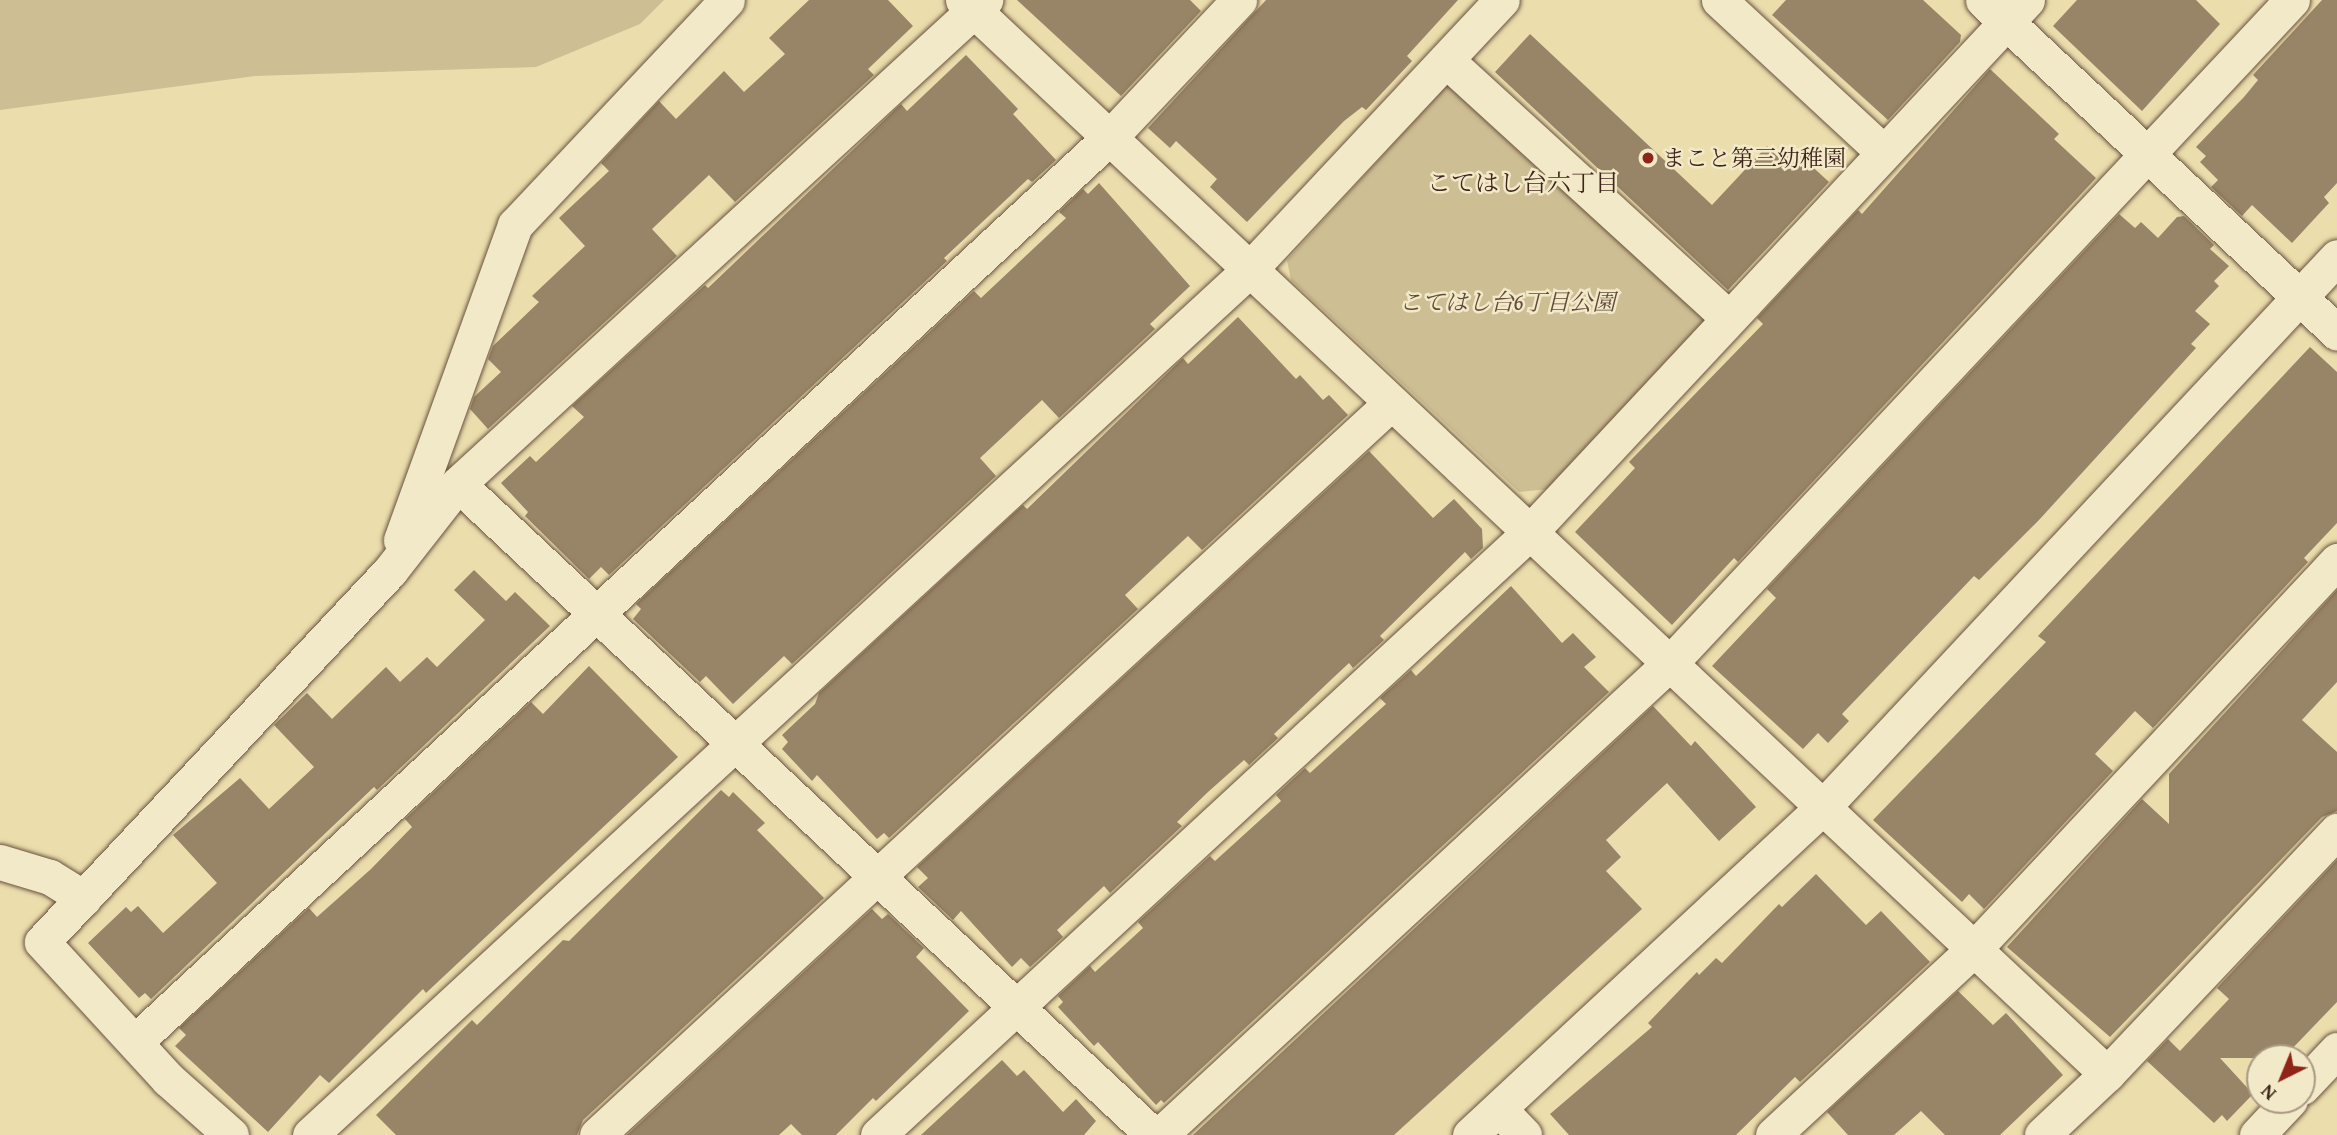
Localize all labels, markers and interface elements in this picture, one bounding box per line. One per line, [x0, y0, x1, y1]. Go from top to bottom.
place label: まこと第三幼稚園 [1662, 144, 1846, 172]
marker: まこと第三幼稚園 [1640, 150, 1656, 166]
district label: こてはし台六丁目 [1427, 169, 1619, 197]
park label: こてはし台6丁目公園 [1399, 288, 1615, 316]
north arrow [2246, 1044, 2316, 1114]
text: N [2254, 1078, 2282, 1107]

